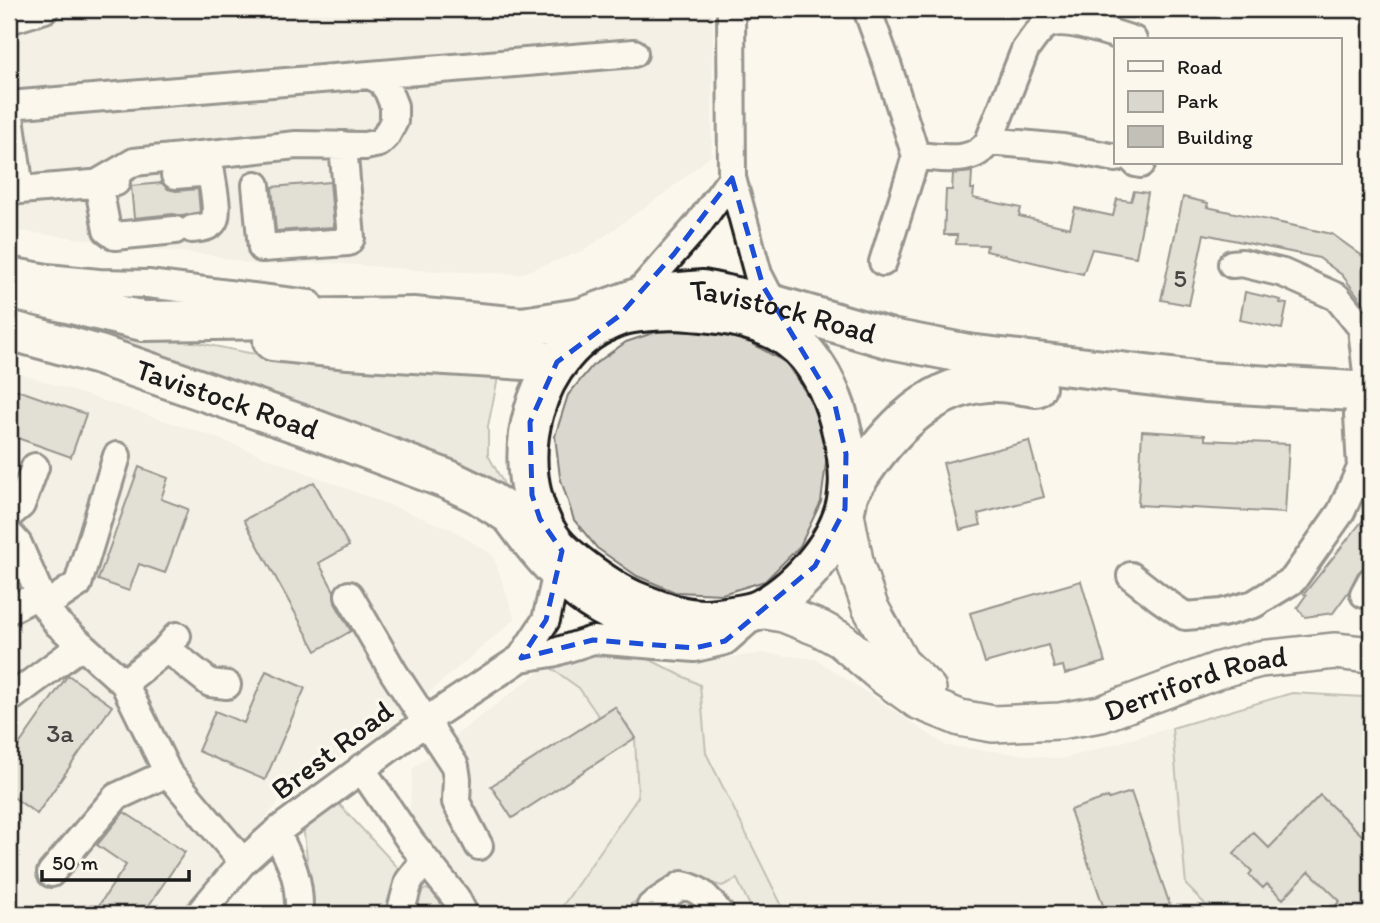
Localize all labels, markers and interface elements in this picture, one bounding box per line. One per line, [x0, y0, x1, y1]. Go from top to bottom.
legend [1114, 38, 1342, 164]
text: Road [1177, 54, 1223, 79]
text: Park [1177, 88, 1219, 113]
text: Building [1177, 124, 1253, 149]
house number: 5 [1173, 262, 1187, 294]
street label: Tavistock Road [689, 271, 881, 352]
street label: Tavistock Road [131, 350, 324, 447]
street label: Derriford Road [1099, 637, 1289, 729]
street label: Brest Road [263, 692, 400, 807]
house number: 3a [46, 717, 74, 749]
scale bar [42, 839, 189, 883]
text: 50 m [52, 850, 99, 875]

